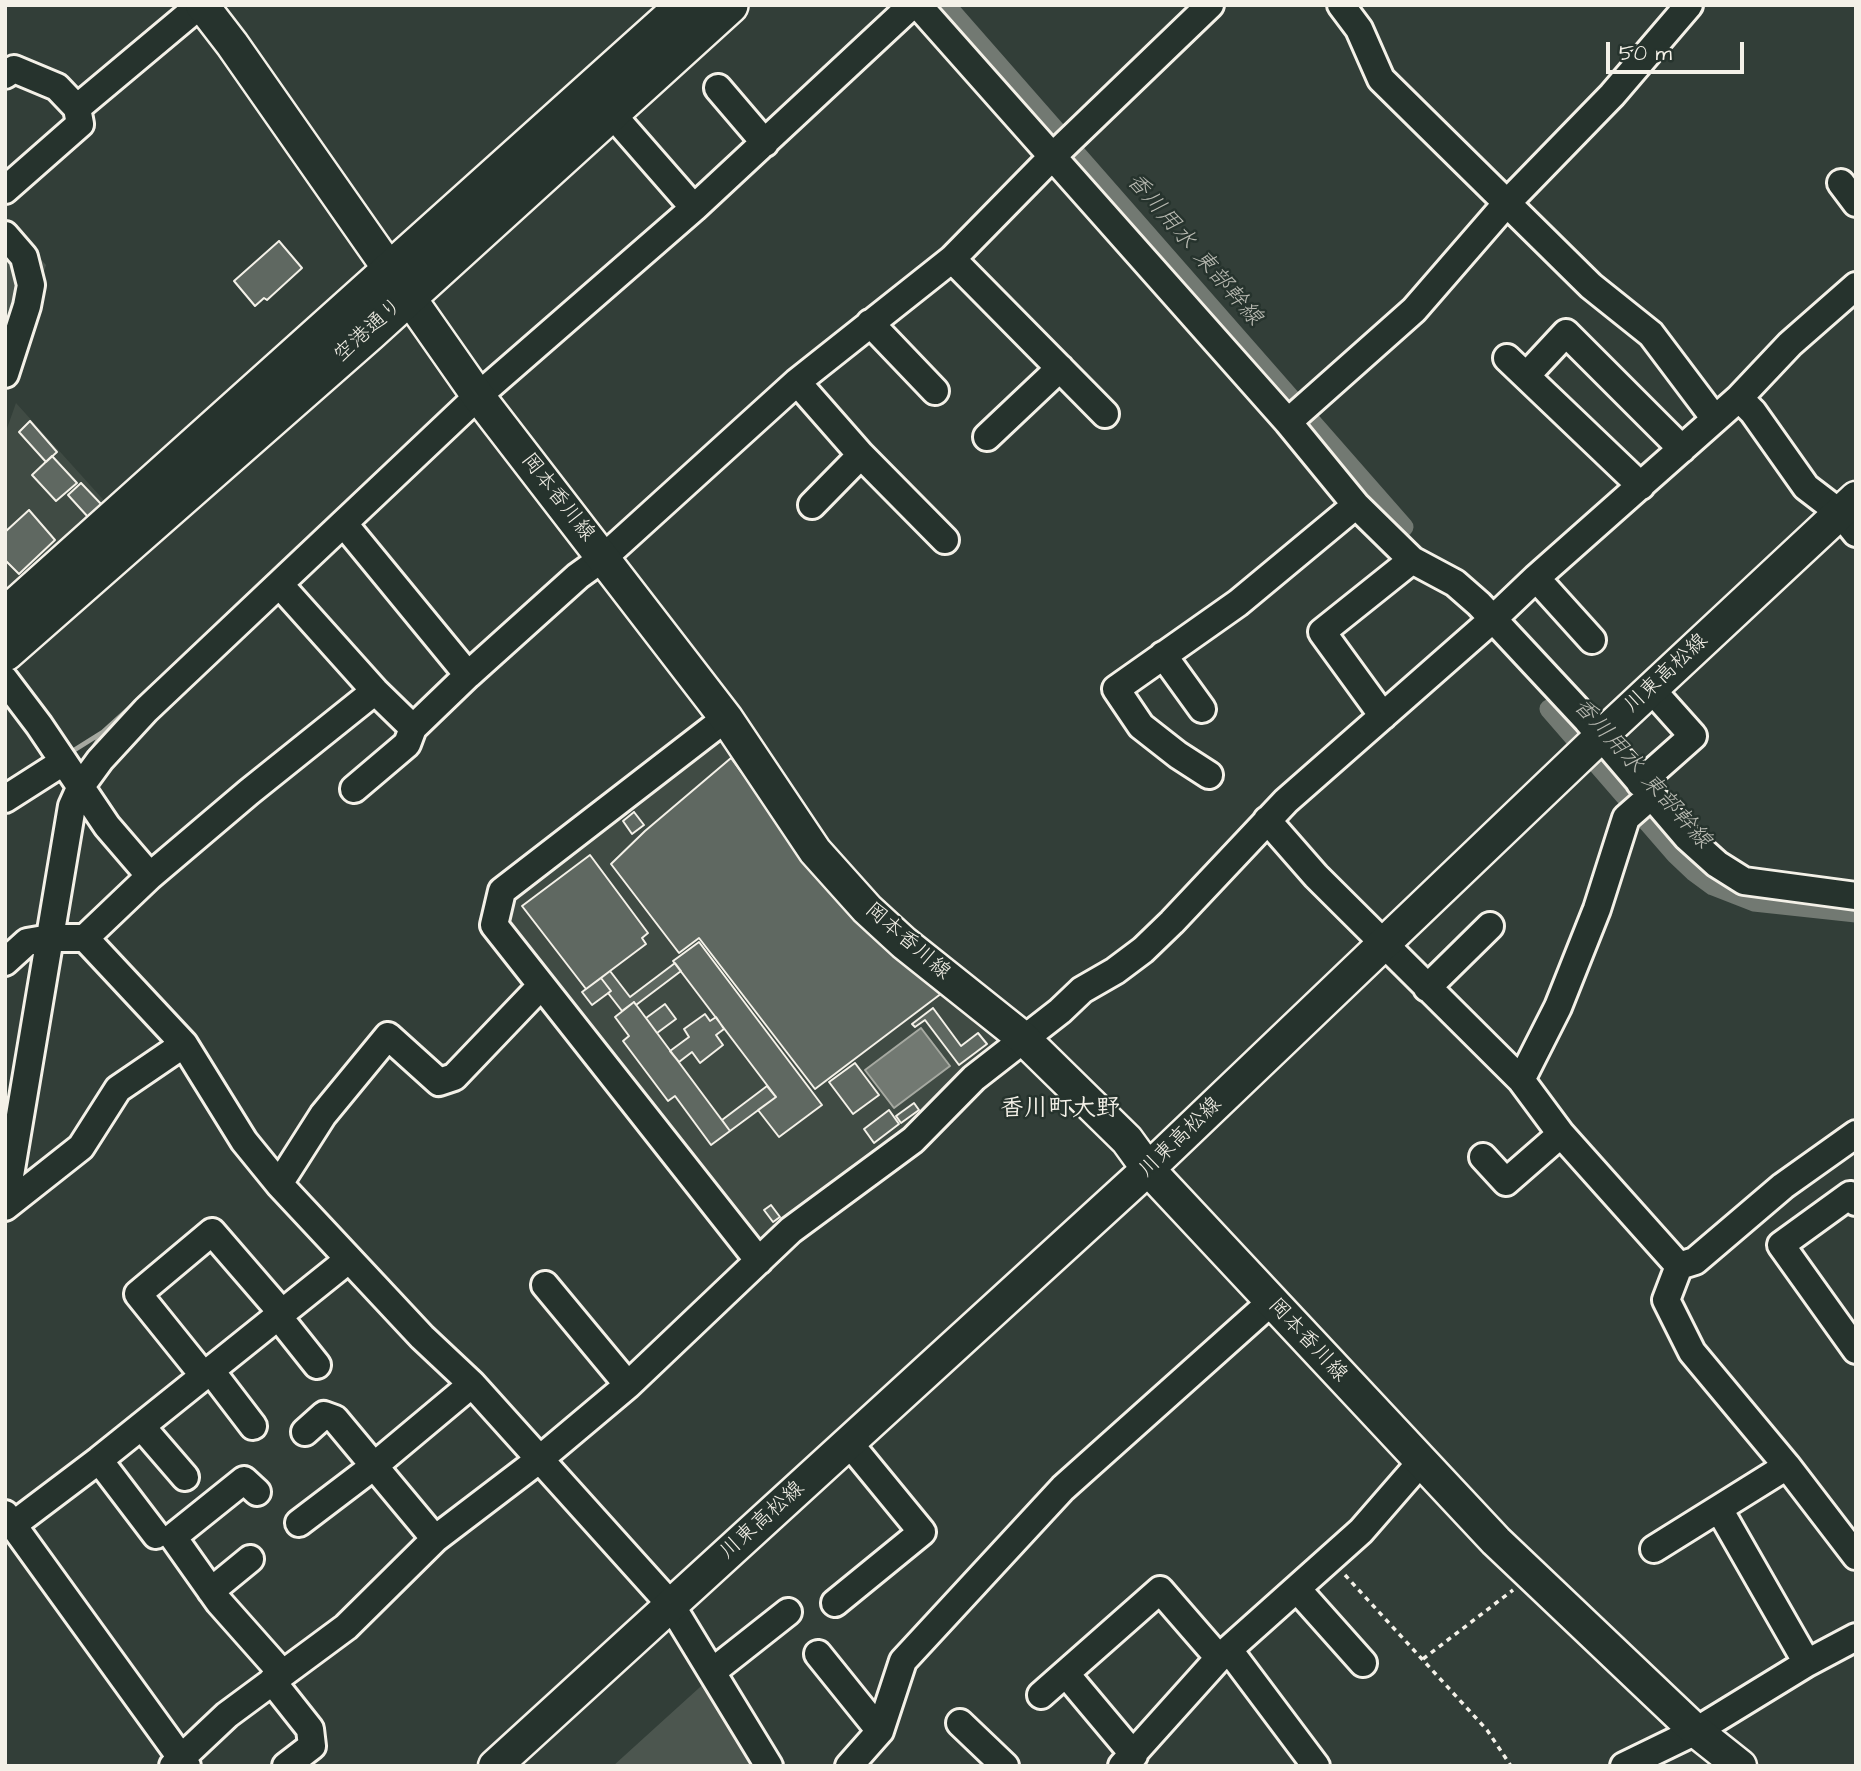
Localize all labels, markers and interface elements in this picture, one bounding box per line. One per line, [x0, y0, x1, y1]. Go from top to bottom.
scale bar [1609, 28, 1747, 72]
text: 50 m [1619, 39, 1672, 68]
water label: 香川用水 東部幹線 [1119, 168, 1267, 332]
street label: 空港通り [329, 294, 409, 368]
street label: 岡本香川線 [515, 449, 599, 547]
street label: 川東高松線 [1620, 629, 1714, 719]
water label: 香川用水 東部幹線 [1566, 693, 1716, 855]
street label: 岡本香川線 [859, 898, 955, 986]
street label: 川東高松線 [1134, 1092, 1228, 1184]
district label: 香川町大野 [1000, 1096, 1120, 1124]
street label: 岡本香川線 [1262, 1294, 1352, 1388]
street label: 川東高松線 [716, 1477, 810, 1565]

